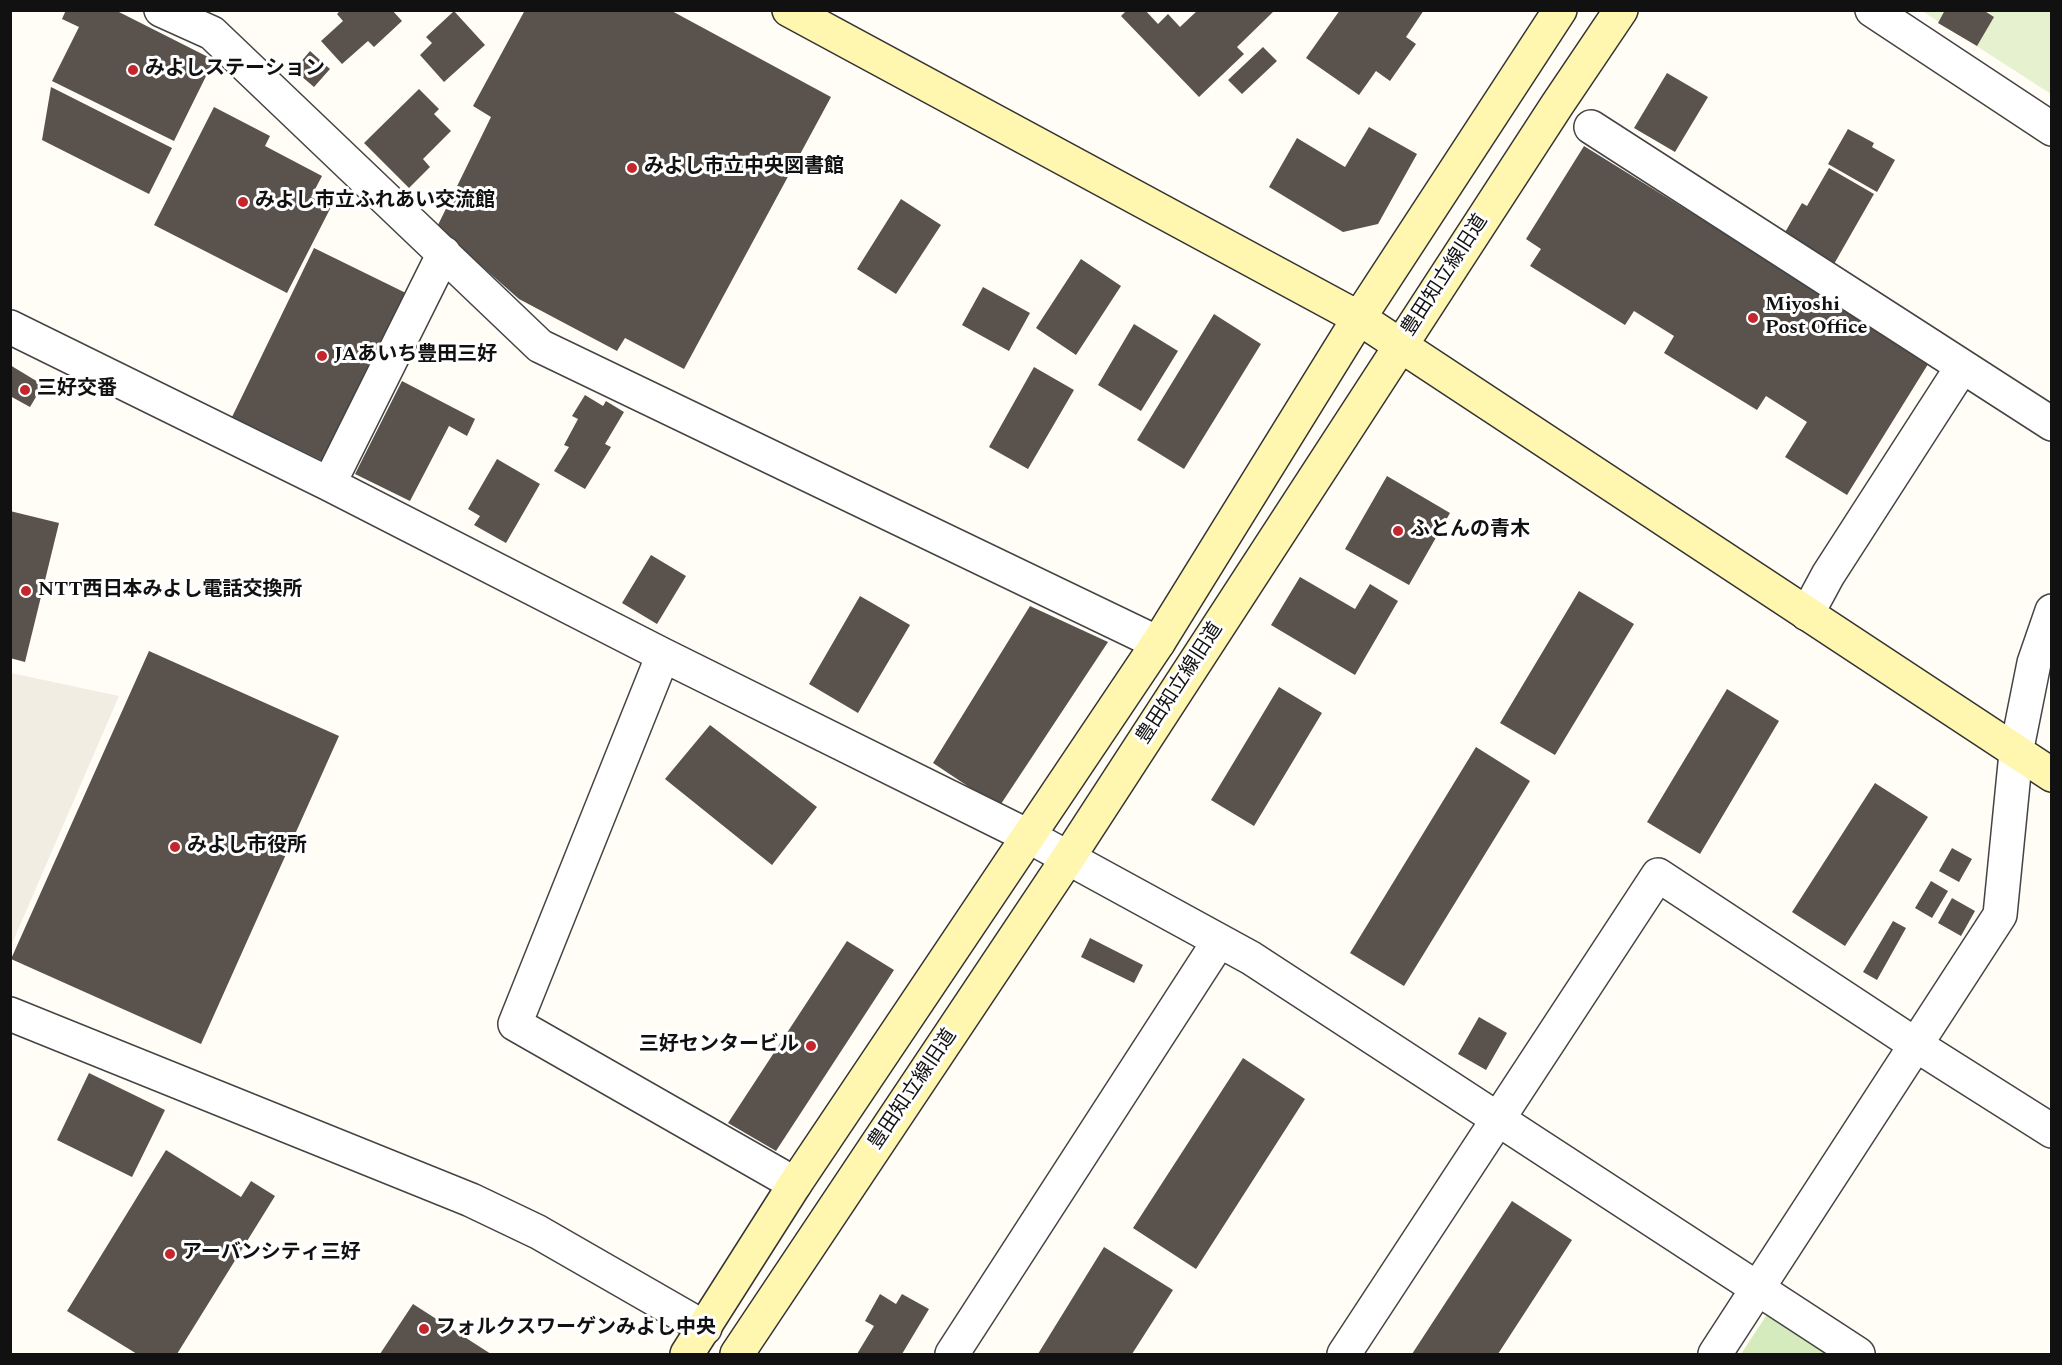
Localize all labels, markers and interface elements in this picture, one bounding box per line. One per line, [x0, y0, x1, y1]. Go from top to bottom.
place label: みよしステーション [145, 58, 325, 82]
marker: みよしステーション [126, 63, 140, 77]
place label: みよし市立中央図書館 [644, 156, 844, 180]
marker: みよし市立中央図書館 [625, 161, 639, 175]
place label: みよし市立ふれあい交流館 [255, 190, 495, 214]
marker: みよし市立ふれあい交流館 [236, 195, 250, 209]
street label: 豊田知立線旧道 [1398, 211, 1494, 341]
place label: Miyoshi Post Office [1765, 294, 1868, 341]
marker: Miyoshi Post Office [1746, 311, 1760, 325]
place label: JAあいち豊田三好 [334, 344, 497, 368]
marker: JAあいち豊田三好 [315, 349, 329, 363]
place label: 三好交番 [37, 378, 117, 402]
marker: 三好交番 [18, 383, 32, 397]
place label: ふとんの青木 [1410, 519, 1530, 543]
marker: ふとんの青木 [1391, 524, 1405, 538]
place label: NTT西日本みよし電話交換所 [38, 579, 302, 603]
marker: NTT西日本みよし電話交換所 [19, 584, 33, 598]
street label: 豊田知立線旧道 [1133, 619, 1229, 749]
place label: みよし市役所 [187, 835, 307, 859]
marker: みよし市役所 [168, 840, 182, 854]
street label: 豊田知立線旧道 [865, 1025, 963, 1155]
place label: 三好センタービル [639, 1034, 799, 1058]
marker: 三好センタービル [804, 1039, 818, 1053]
place label: アーバンシティ三好 [182, 1242, 361, 1266]
marker: アーバンシティ三好 [163, 1247, 177, 1261]
place label: フォルクスワーゲンみよし中央 [436, 1317, 716, 1341]
marker: フォルクスワーゲンみよし中央 [417, 1322, 431, 1336]

